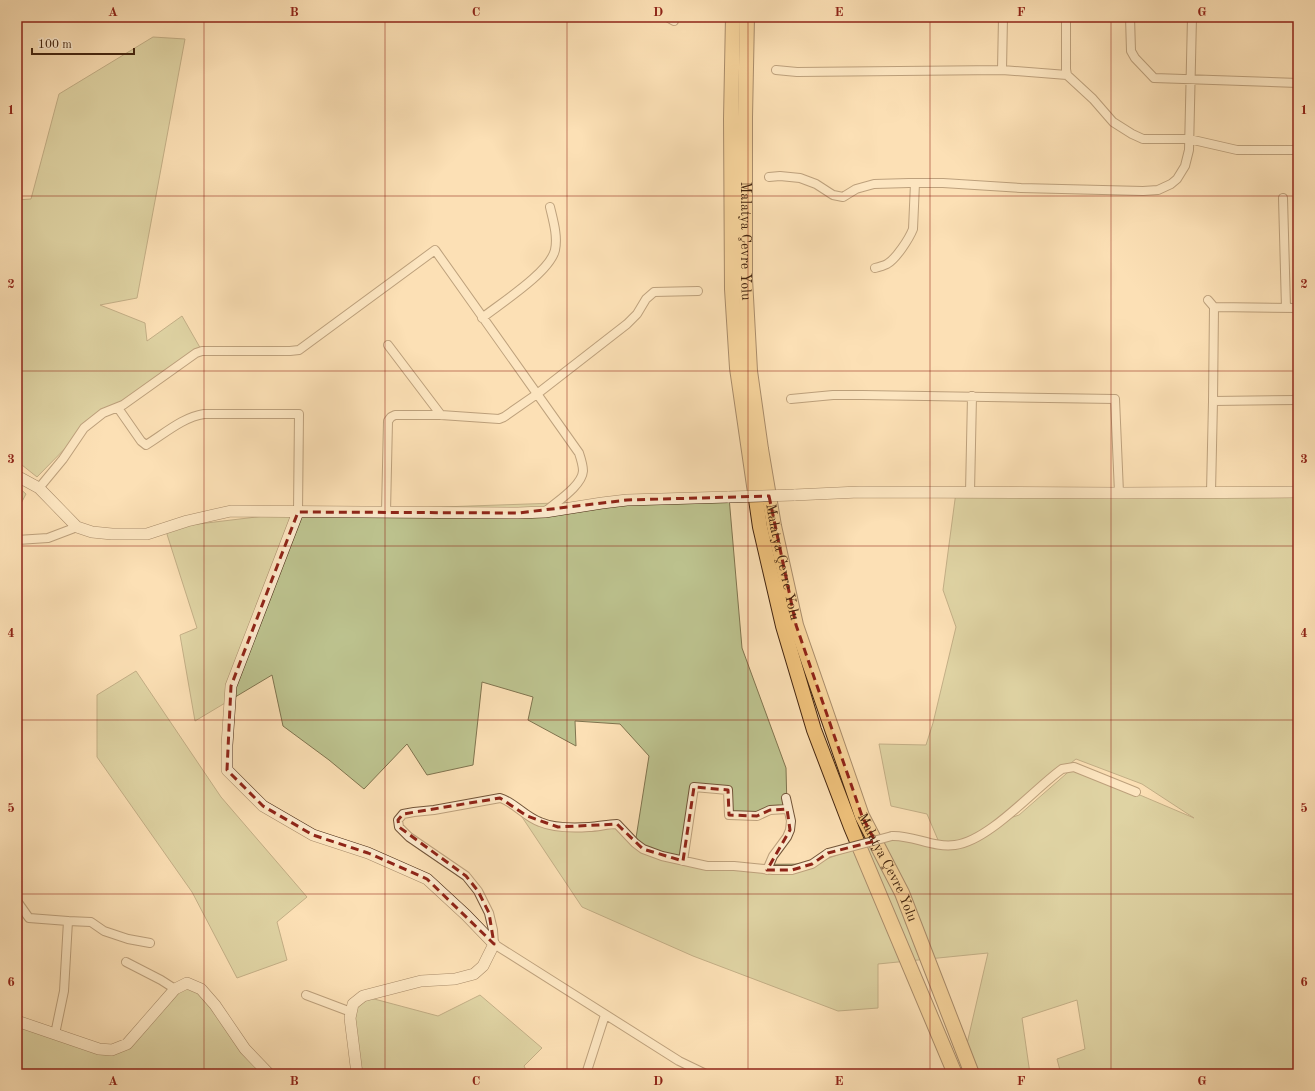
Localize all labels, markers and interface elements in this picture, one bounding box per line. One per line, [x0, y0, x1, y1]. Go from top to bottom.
text: A [108, 6, 118, 19]
text: B [289, 6, 299, 19]
text: C [472, 6, 480, 19]
text: D [653, 6, 663, 19]
text: E [835, 6, 844, 19]
text: F [1017, 6, 1026, 19]
text: G [1197, 6, 1207, 19]
scale bar [32, 30, 134, 56]
text: 100 m [38, 39, 72, 51]
text: 1 [7, 104, 15, 117]
text: 1 [1300, 104, 1308, 117]
street label: Malatya Çevre Yolu [738, 182, 753, 301]
text: 2 [7, 278, 15, 291]
text: 2 [1300, 278, 1308, 291]
text: 3 [7, 453, 15, 466]
text: 3 [1300, 453, 1308, 466]
street label: Malatya Çevre Yolu [763, 503, 802, 622]
text: 4 [7, 627, 15, 640]
text: 4 [1300, 627, 1308, 640]
text: 5 [7, 802, 15, 815]
text: 5 [1300, 802, 1308, 815]
street label: Malatya Çevre Yolu [855, 811, 920, 924]
text: 6 [7, 976, 15, 989]
text: 6 [1300, 976, 1308, 989]
text: A [108, 1075, 118, 1088]
text: B [289, 1075, 299, 1088]
text: C [472, 1075, 480, 1088]
text: D [653, 1075, 663, 1088]
text: E [835, 1075, 844, 1088]
text: F [1017, 1075, 1026, 1088]
text: G [1197, 1075, 1207, 1088]

